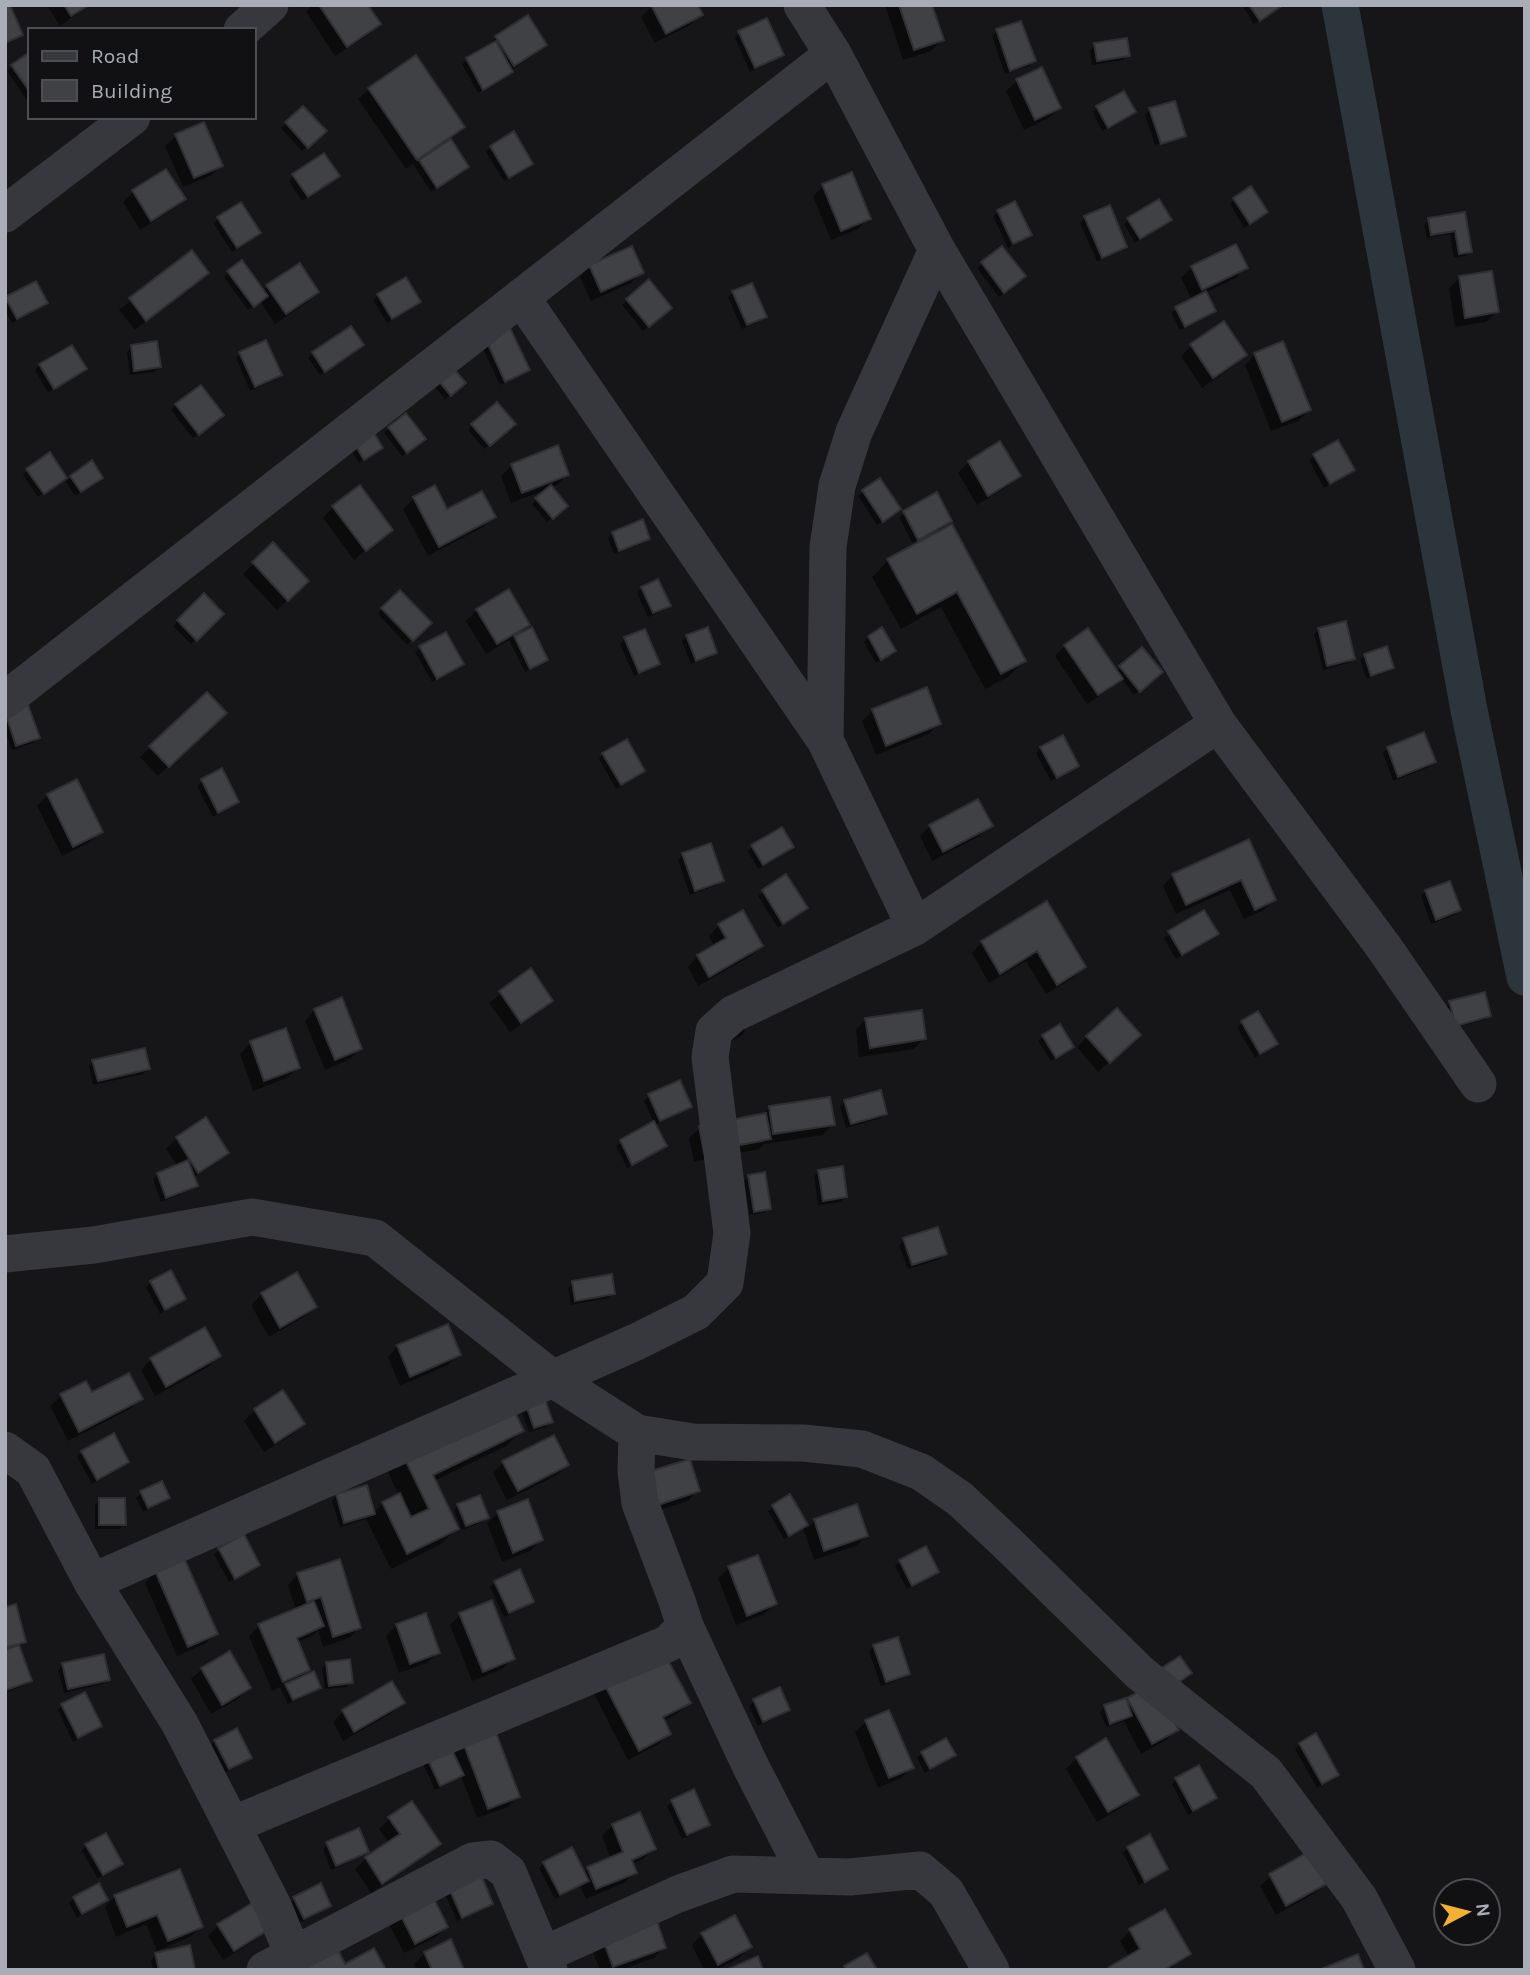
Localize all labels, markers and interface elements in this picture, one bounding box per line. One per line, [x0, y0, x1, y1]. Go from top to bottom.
legend [28, 28, 256, 119]
text: Road [91, 44, 139, 68]
text: Building [91, 79, 172, 103]
north arrow [1432, 1877, 1502, 1947]
text: N [1471, 1902, 1495, 1918]

